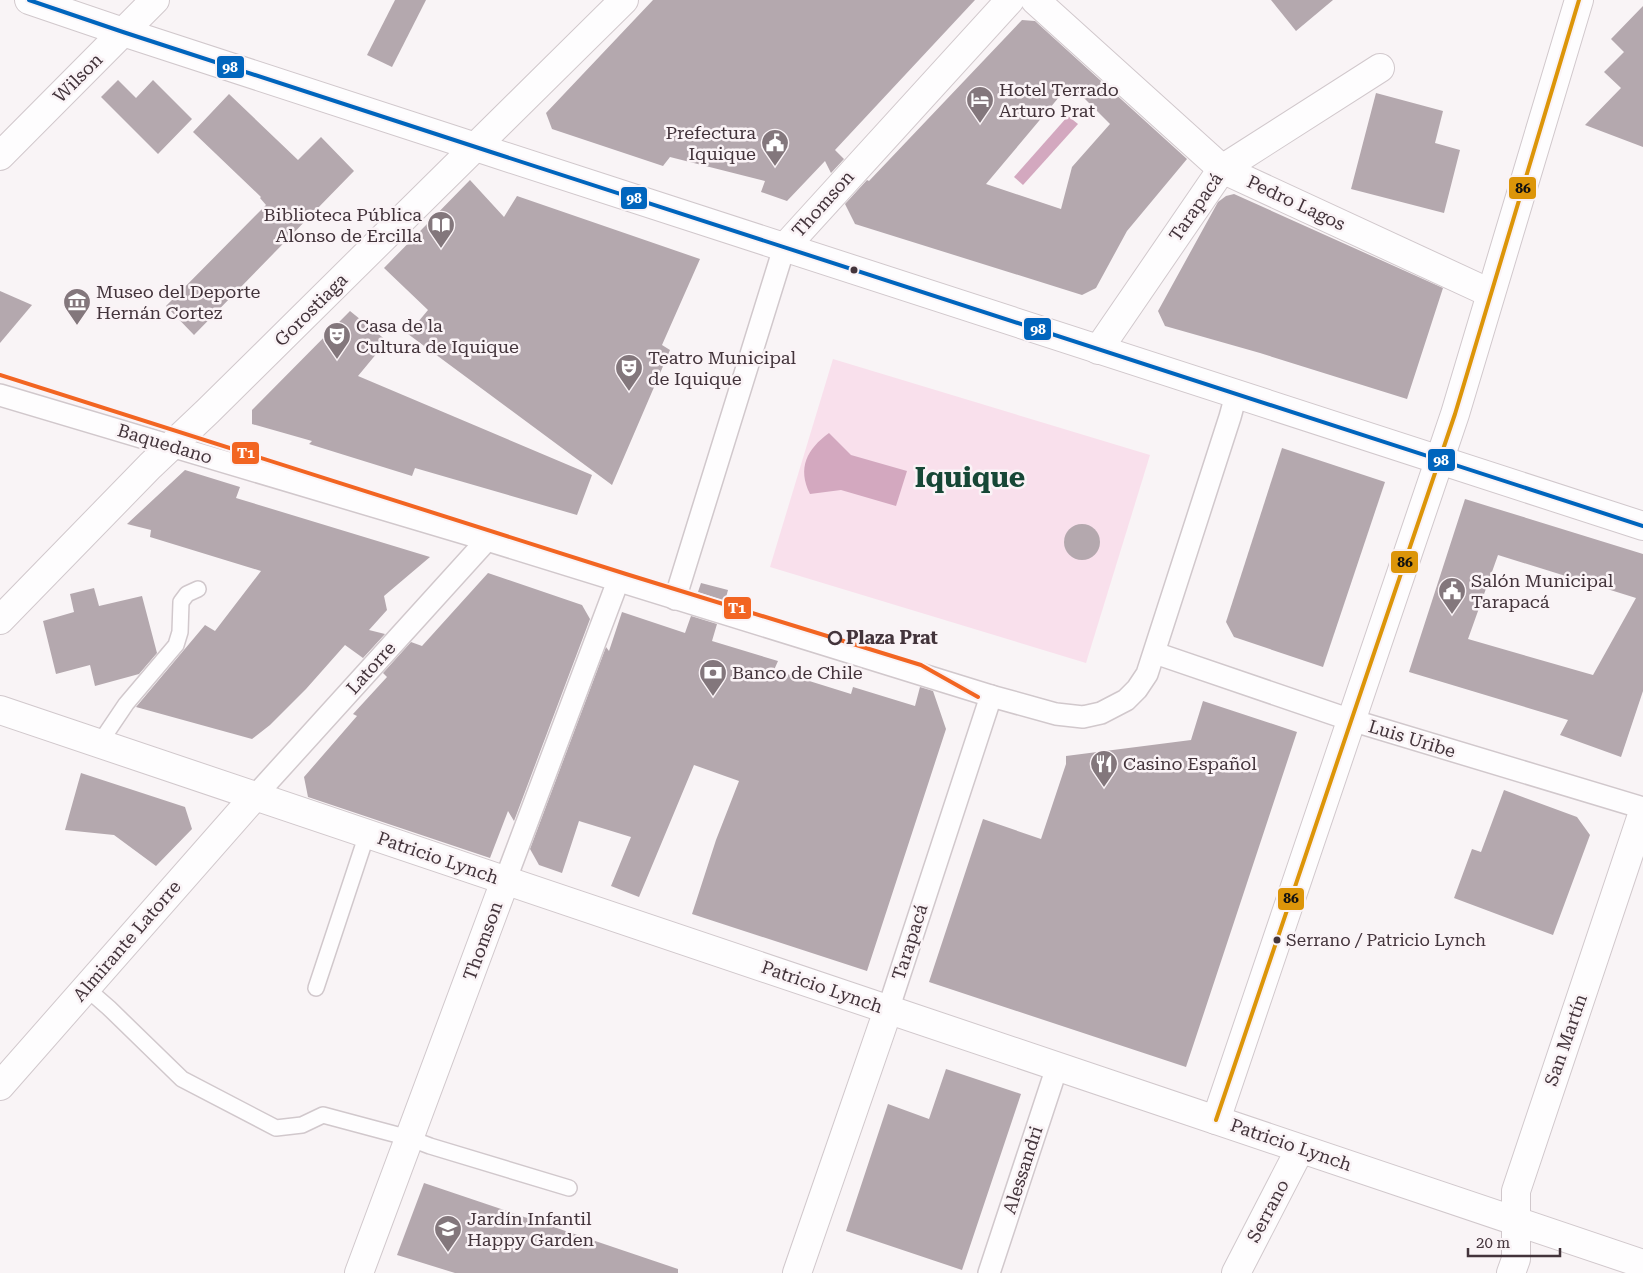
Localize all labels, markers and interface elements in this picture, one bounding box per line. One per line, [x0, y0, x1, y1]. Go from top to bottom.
street label: Wilson [49, 49, 107, 107]
line badge: 98 [216, 55, 245, 79]
text: 98 [222, 59, 238, 75]
place label: Hotel Terrado Arturo Prat [999, 79, 1119, 121]
hotel icon: Hotel Terrado Arturo Prat [965, 85, 995, 124]
place label: Prefectura Iquique [665, 122, 756, 164]
public building icon: Prefectura Iquique [760, 128, 790, 167]
street label: Thomson [787, 166, 858, 241]
street label: Tarapacá [1164, 168, 1227, 245]
street label: Pedro Lagos [1244, 171, 1349, 234]
line badge: 86 [1508, 176, 1537, 200]
text: 86 [1515, 180, 1531, 196]
line badge: 98 [620, 186, 648, 210]
text: 98 [626, 190, 642, 206]
place label: Biblioteca Pública Alonso de Ercilla [264, 204, 422, 246]
library icon: Biblioteca Pública Alonso de Ercilla [426, 210, 456, 249]
unlabelled marker [849, 265, 859, 275]
street label: Gorostiaga [270, 269, 352, 350]
place label: Museo del Deporte Hernán Cortez [96, 281, 261, 323]
museum icon: Museo del Deporte Hernán Cortez [62, 287, 92, 326]
place label: Casa de la Cultura de Iquique [356, 315, 519, 357]
line badge: 98 [1023, 317, 1052, 341]
theatre icon: Casa de la Cultura de Iquique [322, 321, 352, 360]
text: 98 [1030, 321, 1046, 337]
place label: Teatro Municipal de Iquique [648, 347, 797, 389]
theatre icon: Teatro Municipal de Iquique [614, 353, 644, 392]
street label: Baquedano [115, 419, 215, 468]
line badge: T1 [231, 441, 260, 465]
text: T1 [237, 445, 255, 461]
line badge: 98 [1427, 448, 1456, 472]
text: 98 [1433, 452, 1449, 468]
district label: Iquique [915, 461, 1025, 494]
line badge: 86 [1390, 550, 1419, 574]
text: 86 [1397, 554, 1413, 570]
place label: Salón Municipal Tarapacá [1471, 570, 1614, 612]
public building icon: Salón Municipal Tarapacá [1437, 576, 1467, 615]
line badge: T1 [723, 596, 752, 620]
text: T1 [728, 600, 746, 616]
place label: Plaza Prat [846, 627, 938, 648]
marker: Plaza Prat [828, 631, 842, 645]
street label: Latorre [342, 637, 400, 698]
bank icon: Banco de Chile [698, 658, 728, 697]
place label: Banco de Chile [732, 662, 863, 683]
street label: Luis Uribe [1366, 715, 1458, 762]
restaurant icon: Casino Español [1089, 749, 1119, 788]
place label: Casino Español [1123, 753, 1257, 774]
street label: Patricio Lynch [375, 827, 502, 888]
street label: Almirante Latorre [68, 876, 185, 1005]
line badge: 86 [1277, 887, 1305, 911]
text: 86 [1283, 890, 1299, 906]
street label: Thomson [459, 898, 507, 983]
street label: Tarapacá [887, 901, 932, 982]
place label: Serrano / Patricio Lynch [1286, 930, 1486, 950]
marker: Serrano / Patricio Lynch [1272, 935, 1282, 945]
street label: Patricio Lynch [759, 956, 886, 1017]
street label: San Martín [1540, 991, 1591, 1088]
street label: Patricio Lynch [1228, 1114, 1355, 1175]
street label: Alessandri [998, 1123, 1047, 1216]
street label: Serrano [1242, 1176, 1293, 1246]
place label: Jardín Infantil Happy Garden [467, 1208, 595, 1250]
school or university icon: Jardín Infantil Happy Garden [433, 1214, 463, 1253]
scale bar [1468, 1226, 1560, 1258]
text: 20 m [1476, 1234, 1511, 1252]

